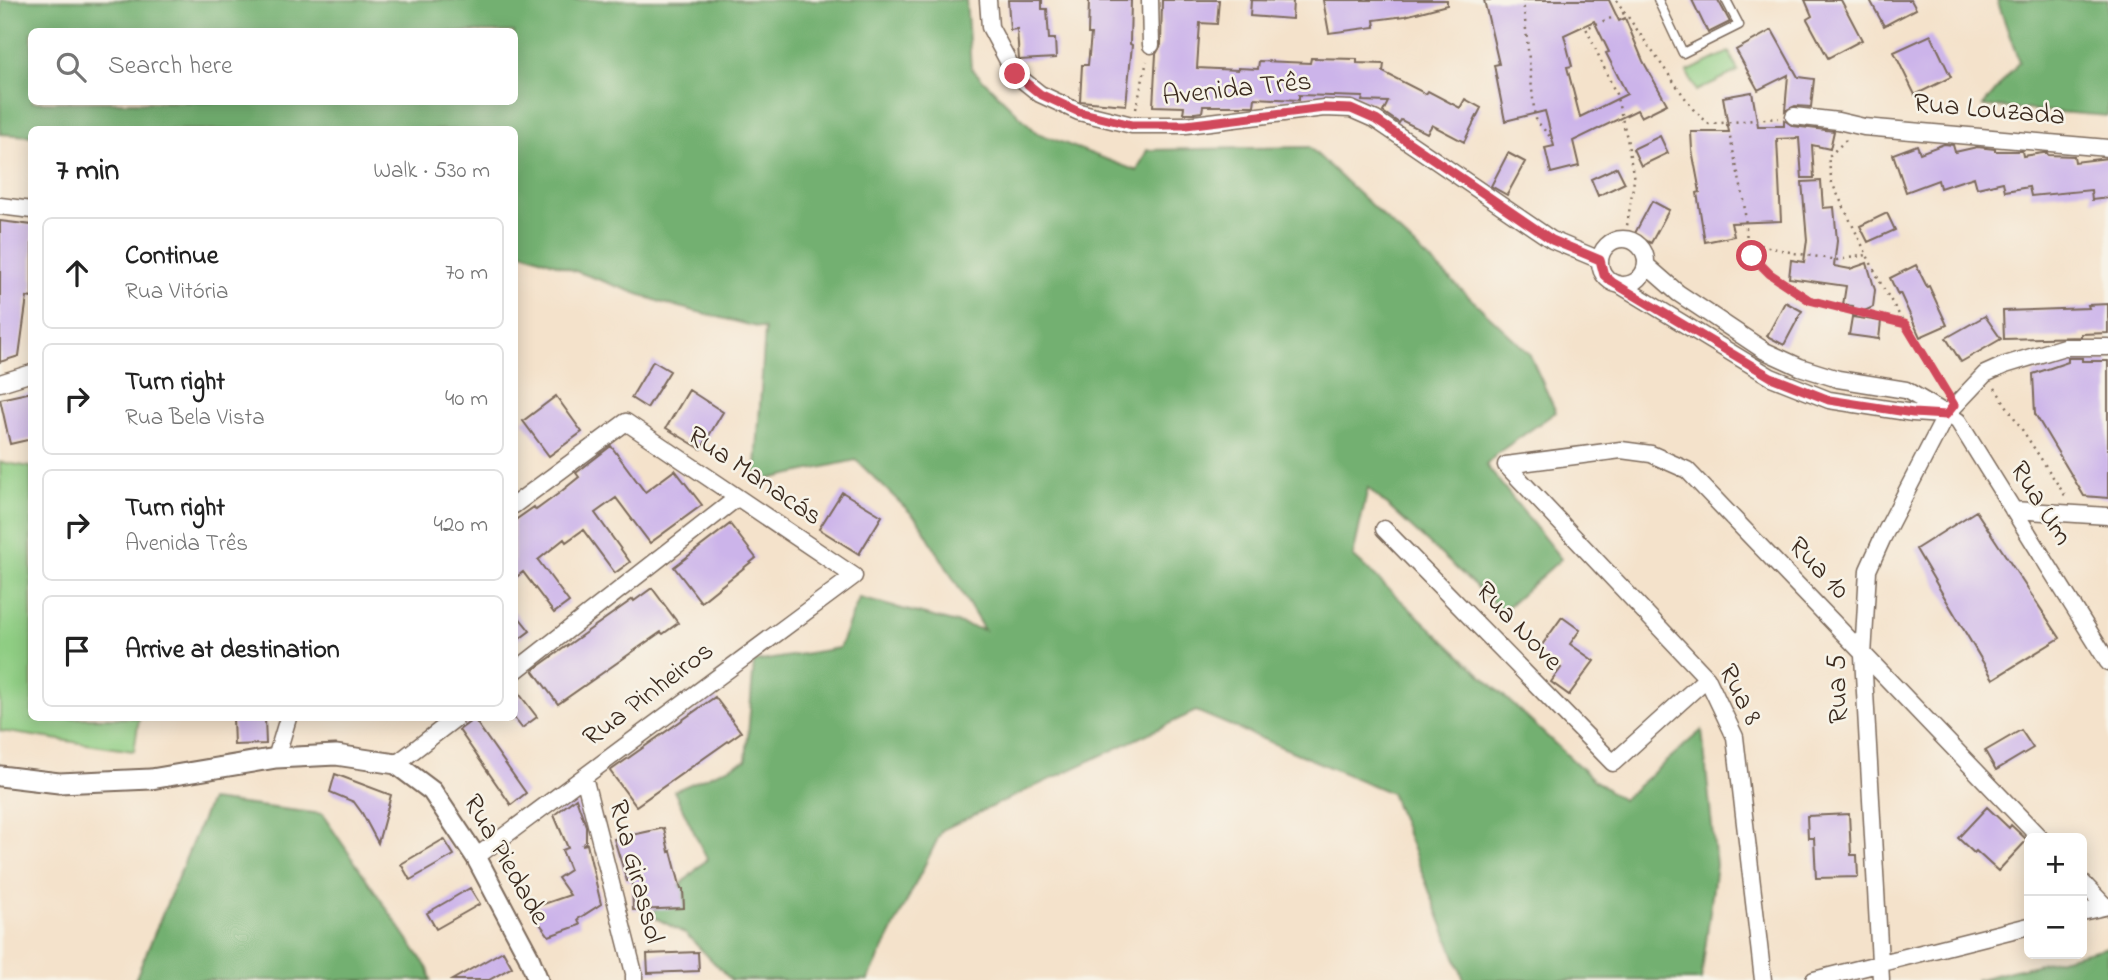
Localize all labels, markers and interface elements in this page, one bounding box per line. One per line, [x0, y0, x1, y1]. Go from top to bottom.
search box [28, 28, 518, 105]
icon: search [52, 48, 90, 86]
text: Search here [108, 48, 233, 86]
route end [999, 58, 1030, 89]
street label: Avenida Três [1160, 62, 1314, 118]
street label: Rua Louzada [1911, 84, 2067, 138]
text: 7 min [56, 150, 119, 194]
text: Walk · 530 m [373, 155, 490, 188]
text: Continue [125, 238, 218, 276]
route start [1736, 240, 1767, 271]
icon: ahead [58, 254, 96, 292]
text: 70 m [445, 257, 488, 290]
text: Rua Vitória [125, 276, 228, 309]
text: Turn right [125, 364, 225, 402]
icon: right [58, 380, 96, 418]
text: 40 m [445, 383, 488, 416]
text: Rua Bela Vista [125, 402, 265, 435]
street label: Rua Manacás [678, 417, 830, 537]
street label: Rua Um [1998, 454, 2082, 554]
text: Turn right [125, 490, 225, 528]
icon: right [58, 506, 96, 544]
text: 420 m [434, 509, 488, 542]
text: Avenida Três [125, 528, 248, 561]
street label: Rua 10 [1777, 528, 1859, 610]
street label: Rua Nove [1465, 573, 1572, 682]
icon: arrive [58, 632, 96, 670]
text: Arrive at destination [125, 632, 340, 670]
street label: Rua Pinheiros [575, 632, 723, 758]
street label: Rua 5 [1817, 654, 1861, 724]
street label: Rua 8 [1706, 657, 1772, 733]
street label: Rua Piedade [451, 787, 559, 933]
street label: Rua Girassol [596, 796, 674, 948]
map controls [2024, 833, 2087, 959]
button: + [2024, 833, 2087, 896]
button: − [2024, 896, 2087, 959]

